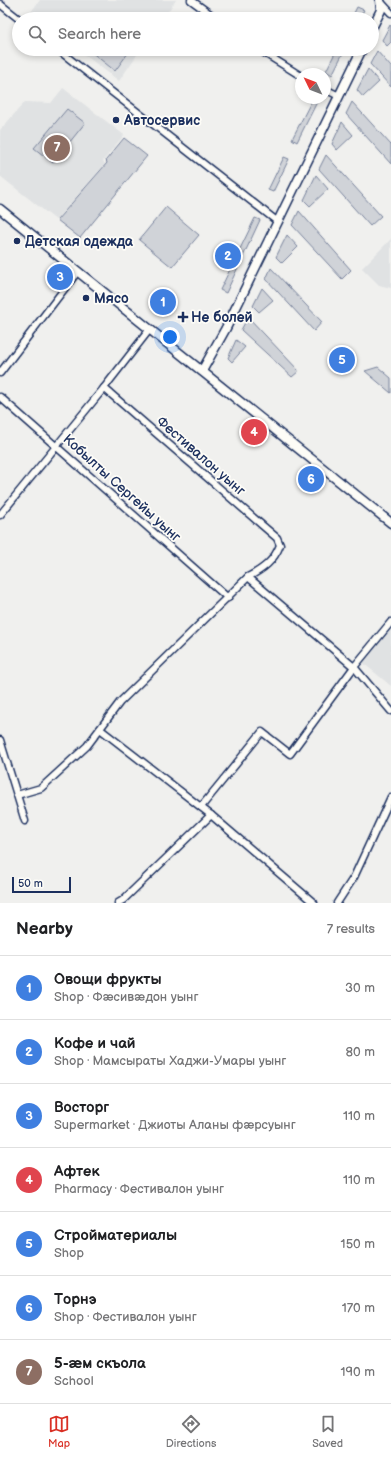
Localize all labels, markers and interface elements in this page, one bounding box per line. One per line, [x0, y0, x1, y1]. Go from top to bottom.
search box [12, 12, 379, 56]
icon: search [26, 23, 48, 45]
text: Search here [58, 25, 141, 44]
north arrow [295, 68, 331, 104]
place label: Автосервис [123, 112, 200, 129]
marker: Автосервис [111, 115, 121, 125]
pin: 7 [44, 133, 70, 163]
place label: Детская одежда [25, 233, 134, 250]
marker: Детская одежда [12, 236, 22, 246]
pin: 2 [215, 241, 241, 271]
pin: 3 [47, 262, 73, 292]
pin: 1 [150, 287, 176, 317]
place label: Мясо [94, 290, 129, 307]
marker: Мясо [81, 293, 91, 303]
place label: Не болей [191, 309, 253, 326]
marker: Не болей [178, 312, 188, 322]
your location [160, 327, 180, 347]
pin: 5 [329, 345, 355, 375]
street label: Фестивалон уынг [153, 413, 249, 500]
pin: 4 [241, 417, 267, 447]
street label: Кобылты Сергейы уынг [60, 431, 185, 546]
pin: 6 [298, 464, 324, 494]
scale bar [12, 875, 71, 894]
text: 50 m [18, 877, 43, 890]
text: Nearby [16, 919, 73, 939]
text: 7 results [327, 921, 375, 937]
text: Овощи фрукты [54, 970, 162, 989]
text: 1 [26, 980, 32, 996]
text: 30 m [345, 980, 375, 996]
text: Shop · Фæсивæдон уынг [54, 989, 199, 1005]
text: Кофе и чай [54, 1034, 136, 1053]
text: 2 [25, 1044, 33, 1060]
text: 80 m [346, 1044, 375, 1060]
text: Shop · Мамсыраты Хаджи-Умары уынг [54, 1053, 286, 1069]
text: Восторг [54, 1098, 109, 1117]
text: 3 [25, 1108, 33, 1124]
text: 110 m [343, 1108, 375, 1124]
text: Supermarket · Джиоты Аланы фæрсуынг [54, 1117, 296, 1133]
text: Афтек [54, 1162, 100, 1181]
text: 4 [25, 1172, 33, 1188]
text: 110 m [343, 1172, 375, 1188]
text: Pharmacy · Фестивалон уынг [54, 1181, 224, 1197]
text: Стройматериалы [54, 1226, 177, 1245]
text: 5 [25, 1236, 33, 1252]
text: 150 m [341, 1236, 375, 1252]
text: Shop [54, 1245, 84, 1261]
text: Торнэ [54, 1290, 96, 1309]
text: 6 [25, 1300, 33, 1316]
text: 170 m [342, 1300, 375, 1316]
text: Shop · Фестивалон уынг [54, 1309, 197, 1325]
text: 5-æм скъола [54, 1354, 146, 1373]
text: 7 [25, 1364, 33, 1380]
text: 190 m [341, 1364, 375, 1380]
text: School [54, 1373, 94, 1389]
tab: Map [48, 1413, 70, 1450]
tab: Directions [166, 1413, 216, 1450]
tab: Saved [312, 1413, 343, 1450]

